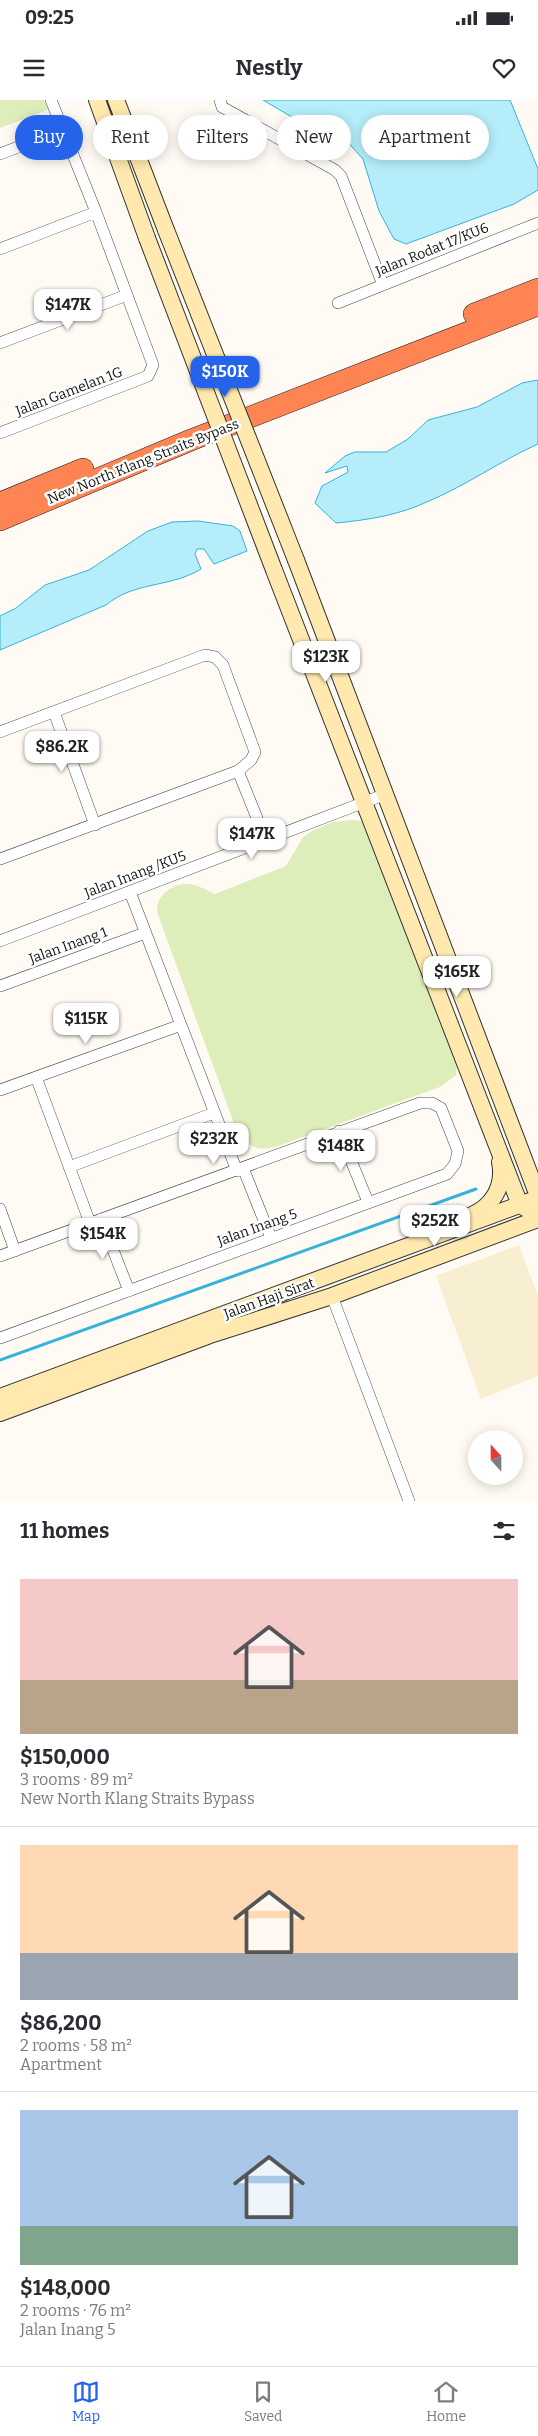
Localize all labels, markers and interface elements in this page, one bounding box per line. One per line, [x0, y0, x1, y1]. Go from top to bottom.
text: 09:25 [25, 6, 74, 29]
icon: menu [20, 54, 48, 82]
text: Nestly [235, 54, 303, 81]
icon: heart [490, 54, 518, 82]
chip: Buy [15, 115, 83, 160]
chip: Rent [93, 115, 168, 160]
chip: Filters [178, 115, 267, 160]
chip: New [277, 115, 351, 160]
chip: Apartment [361, 115, 489, 160]
street label: Jalan Rodat 17/KU6 [372, 219, 491, 280]
pin: $147K [33, 288, 103, 331]
text: $147K [45, 295, 91, 314]
pin: $150K [190, 356, 260, 398]
text: $150K [202, 362, 248, 381]
street label: Jalan Gamelan 1G [12, 363, 125, 420]
street label: New North Klang Straits Bypass [45, 415, 242, 508]
pin: $123K [291, 640, 361, 683]
text: $123K [303, 647, 349, 666]
pin: $86.2K [21, 730, 103, 773]
text: $86.2K [35, 737, 89, 756]
pin: $147K [217, 818, 287, 860]
text: $147K [229, 824, 275, 843]
street label: Jalan Inang /KU5 [81, 847, 188, 902]
street label: Jalan Inang 1 [26, 923, 110, 968]
pin: $165K [422, 956, 492, 998]
text: $165K [434, 962, 480, 981]
pin: $115K [51, 1002, 121, 1045]
text: $115K [64, 1009, 108, 1028]
pin: $232K [179, 1122, 249, 1165]
text: $232K [190, 1129, 238, 1148]
pin: $148K [306, 1130, 376, 1172]
text: $148K [317, 1136, 365, 1155]
pin: $252K [400, 1204, 470, 1247]
street label: Jalan Inang 5 [214, 1205, 299, 1250]
text: $252K [411, 1211, 459, 1230]
pin: $154K [68, 1218, 138, 1260]
text: $154K [80, 1224, 126, 1243]
street label: Jalan Haji Sirat [221, 1274, 317, 1323]
north arrow [468, 1430, 522, 1485]
map controls [468, 1430, 523, 1485]
icon: filters [490, 1517, 518, 1545]
text: 11 homes [20, 1518, 109, 1544]
icon: home [224, 1612, 314, 1702]
text: $150,000 [20, 1744, 110, 1770]
text: 3 rooms · 89 m² [20, 1770, 133, 1789]
text: New North Klang Straits Bypass [20, 1789, 255, 1808]
icon: home [224, 1877, 314, 1967]
text: $86,200 [20, 2010, 102, 2036]
text: 2 rooms · 58 m² [20, 2036, 132, 2055]
text: Apartment [20, 2055, 102, 2074]
icon: home [224, 2142, 314, 2232]
text: $148,000 [20, 2275, 111, 2301]
text: 2 rooms · 76 m² [20, 2301, 131, 2320]
text: Jalan Inang 5 [20, 2320, 116, 2339]
tab: Map [72, 2378, 100, 2425]
tab: Saved [244, 2378, 282, 2425]
tab: Home [426, 2378, 466, 2425]

